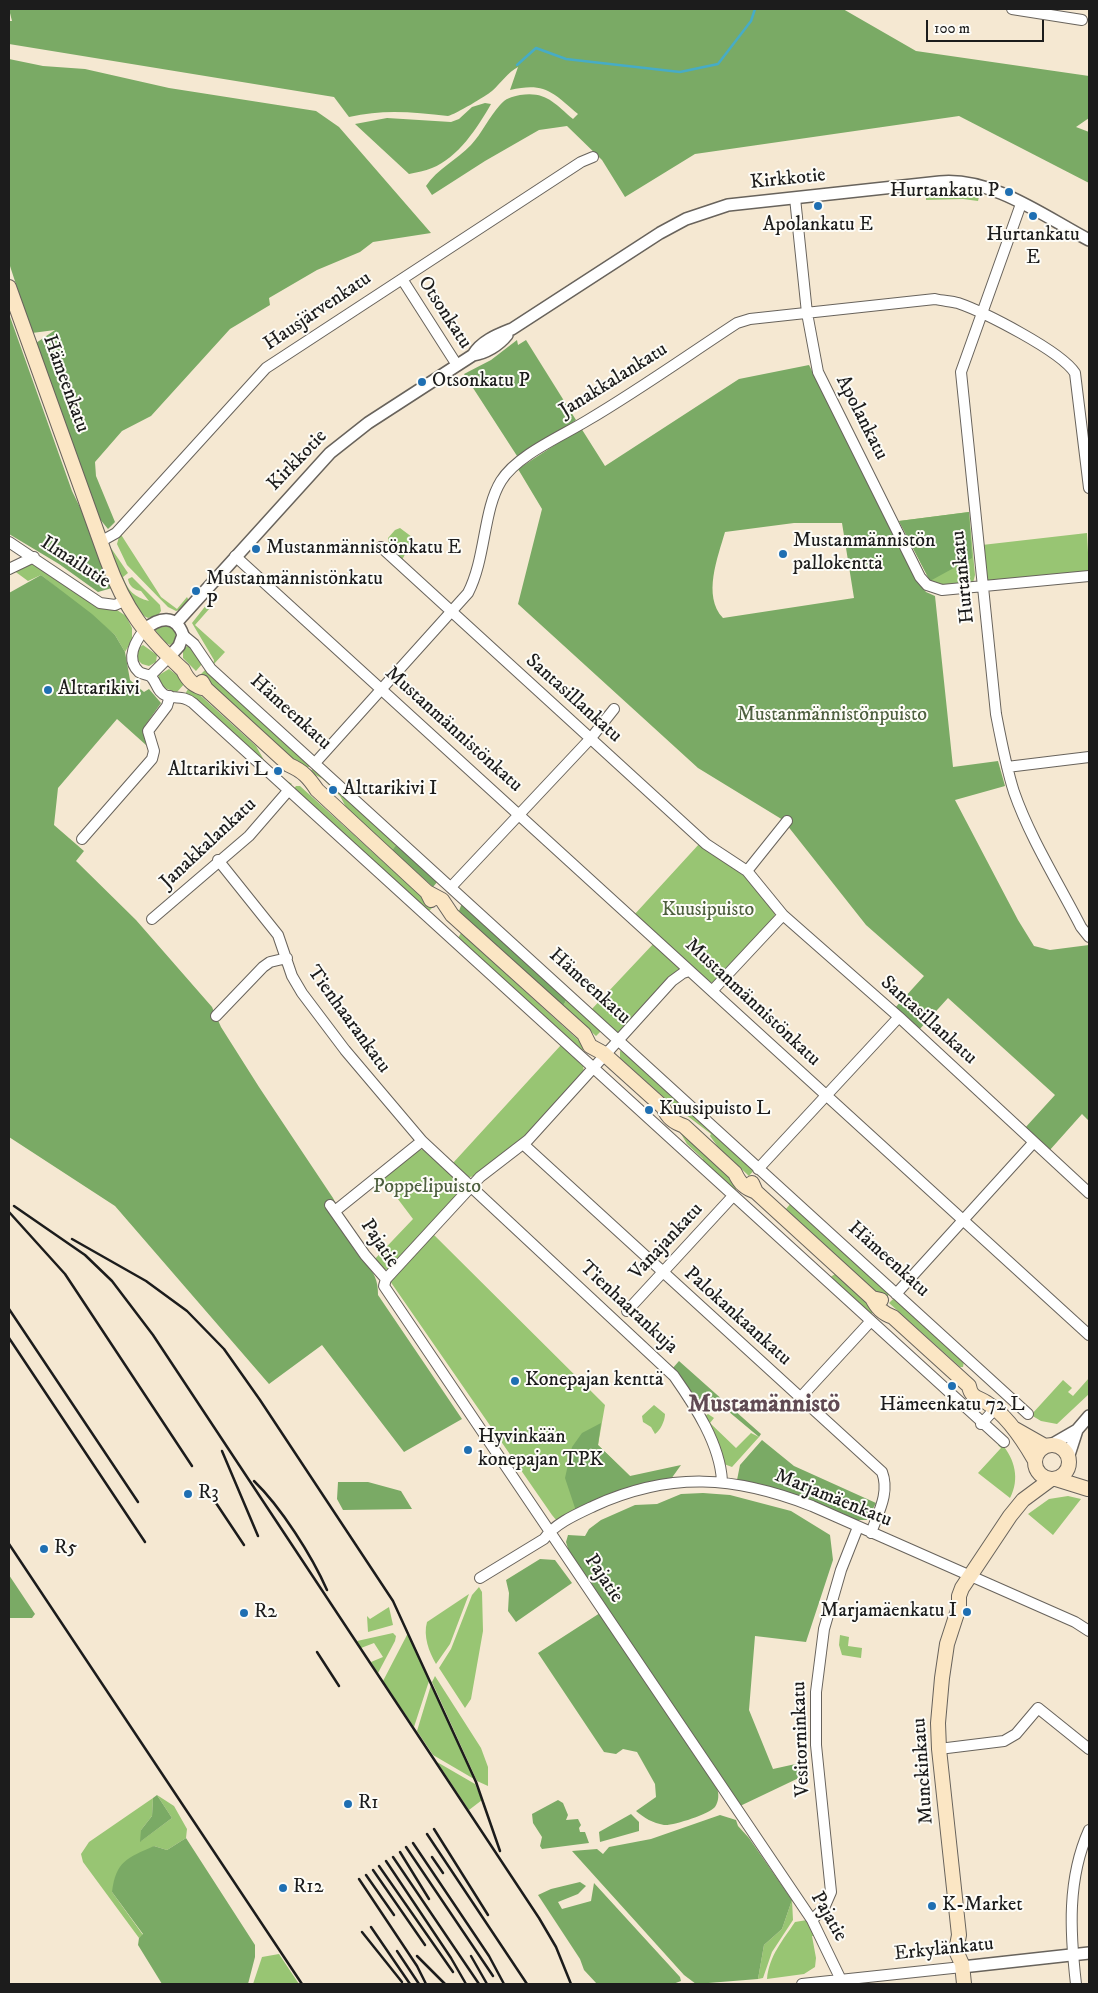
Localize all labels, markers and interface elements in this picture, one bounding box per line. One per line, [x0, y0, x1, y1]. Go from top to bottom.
scale bar [928, 10, 1046, 42]
text: 100 m [934, 19, 970, 38]
street label: Kirkkotie [749, 164, 827, 196]
place label: Hurtankatu P [890, 180, 999, 204]
marker: Hurtankatu P [1003, 186, 1015, 198]
marker: Apolankatu E [812, 200, 824, 212]
marker: Hurtankatu E [1027, 210, 1039, 222]
place label: Apolankatu E [763, 214, 873, 238]
place label: Hurtankatu E [986, 224, 1080, 271]
street label: Hausjärvenkatu [260, 267, 376, 357]
street label: Otsonkatu [412, 272, 476, 354]
street label: Hämeenkatu [36, 332, 94, 436]
street label: Janakkalankatu [556, 338, 672, 424]
place label: Otsonkatu P [432, 370, 530, 394]
street label: Apolankatu [829, 372, 893, 464]
marker: Otsonkatu P [416, 376, 428, 388]
street label: Kirkkotie [263, 425, 333, 497]
street label: Hurtankatu [947, 529, 981, 625]
place label: Mustanmännistön pallokenttä [793, 530, 936, 577]
street label: Ilmailutie [36, 532, 114, 594]
place label: Mustanmännistönkatu E [266, 537, 461, 561]
marker: Mustanmännistönkatu E [250, 543, 262, 555]
marker: Mustanmännistön pallokenttä [777, 548, 789, 560]
place label: Mustanmännistönkatu P [206, 568, 383, 615]
marker: Mustanmännistönkatu P [190, 585, 202, 597]
street label: Santasillankatu [520, 649, 626, 749]
street label: Mustanmännistönkatu [379, 662, 527, 798]
street label: Hämeenkatu [244, 670, 336, 756]
place label: Alttarikivi [58, 678, 140, 702]
marker: Alttarikivi [42, 684, 54, 696]
park label: Mustanmännistönpuisto [737, 704, 927, 728]
place label: Alttarikivi L [168, 759, 268, 783]
marker: Alttarikivi L [272, 765, 284, 777]
place label: Alttarikivi I [343, 778, 437, 802]
marker: Alttarikivi I [327, 784, 339, 796]
street label: Janakkalankatu [156, 793, 262, 895]
park label: Kuusipuisto [662, 899, 754, 923]
street label: Mustanmännistönkatu [679, 934, 825, 1072]
street label: Hämeenkatu [543, 944, 635, 1030]
street label: Tienhaarankatu [301, 961, 395, 1079]
street label: Santasillankatu [875, 971, 981, 1071]
place label: Kuusipuisto L [659, 1098, 770, 1122]
marker: Kuusipuisto L [643, 1104, 655, 1116]
park label: Poppelipuisto [373, 1176, 481, 1200]
street label: Vanajankatu [625, 1198, 709, 1286]
street label: Pajatie [354, 1215, 404, 1273]
street label: Hämeenkatu [842, 1217, 934, 1303]
street label: Tienhaarankuja [574, 1256, 682, 1360]
street label: Palokankaankatu [678, 1262, 796, 1372]
place label: Konepajan kenttä [525, 1369, 663, 1393]
marker: Konepajan kenttä [509, 1375, 521, 1387]
marker: Hämeenkatu 72 L [946, 1380, 958, 1392]
district label: Mustamännistö [688, 1391, 840, 1421]
place label: Hämeenkatu 72 L [879, 1394, 1025, 1418]
place label: Hyvinkään konepajan TPK [478, 1426, 603, 1473]
marker: Hyvinkään konepajan TPK [462, 1444, 474, 1456]
street label: Marjamäenkatu [771, 1465, 895, 1533]
place label: R3 [198, 1482, 219, 1506]
marker: R3 [182, 1488, 194, 1500]
place label: R5 [54, 1537, 77, 1561]
marker: R5 [38, 1543, 50, 1555]
street label: Pajatie [578, 1550, 628, 1608]
place label: Marjamäenkatu I [820, 1600, 957, 1624]
place label: R2 [254, 1601, 277, 1625]
marker: Marjamäenkatu I [961, 1606, 973, 1618]
marker: R2 [238, 1607, 250, 1619]
street label: Vesitorninkatu [788, 1681, 816, 1797]
street label: Munckinkatu [908, 1717, 940, 1825]
place label: R1 [358, 1792, 379, 1816]
marker: R1 [342, 1798, 354, 1810]
place label: R12 [293, 1876, 323, 1900]
marker: R12 [277, 1882, 289, 1894]
street label: Pajatie [804, 1888, 852, 1946]
place label: K-Market [942, 1894, 1023, 1918]
marker: K-Market [926, 1900, 938, 1912]
street label: Erkylänkatu [893, 1933, 995, 1967]

